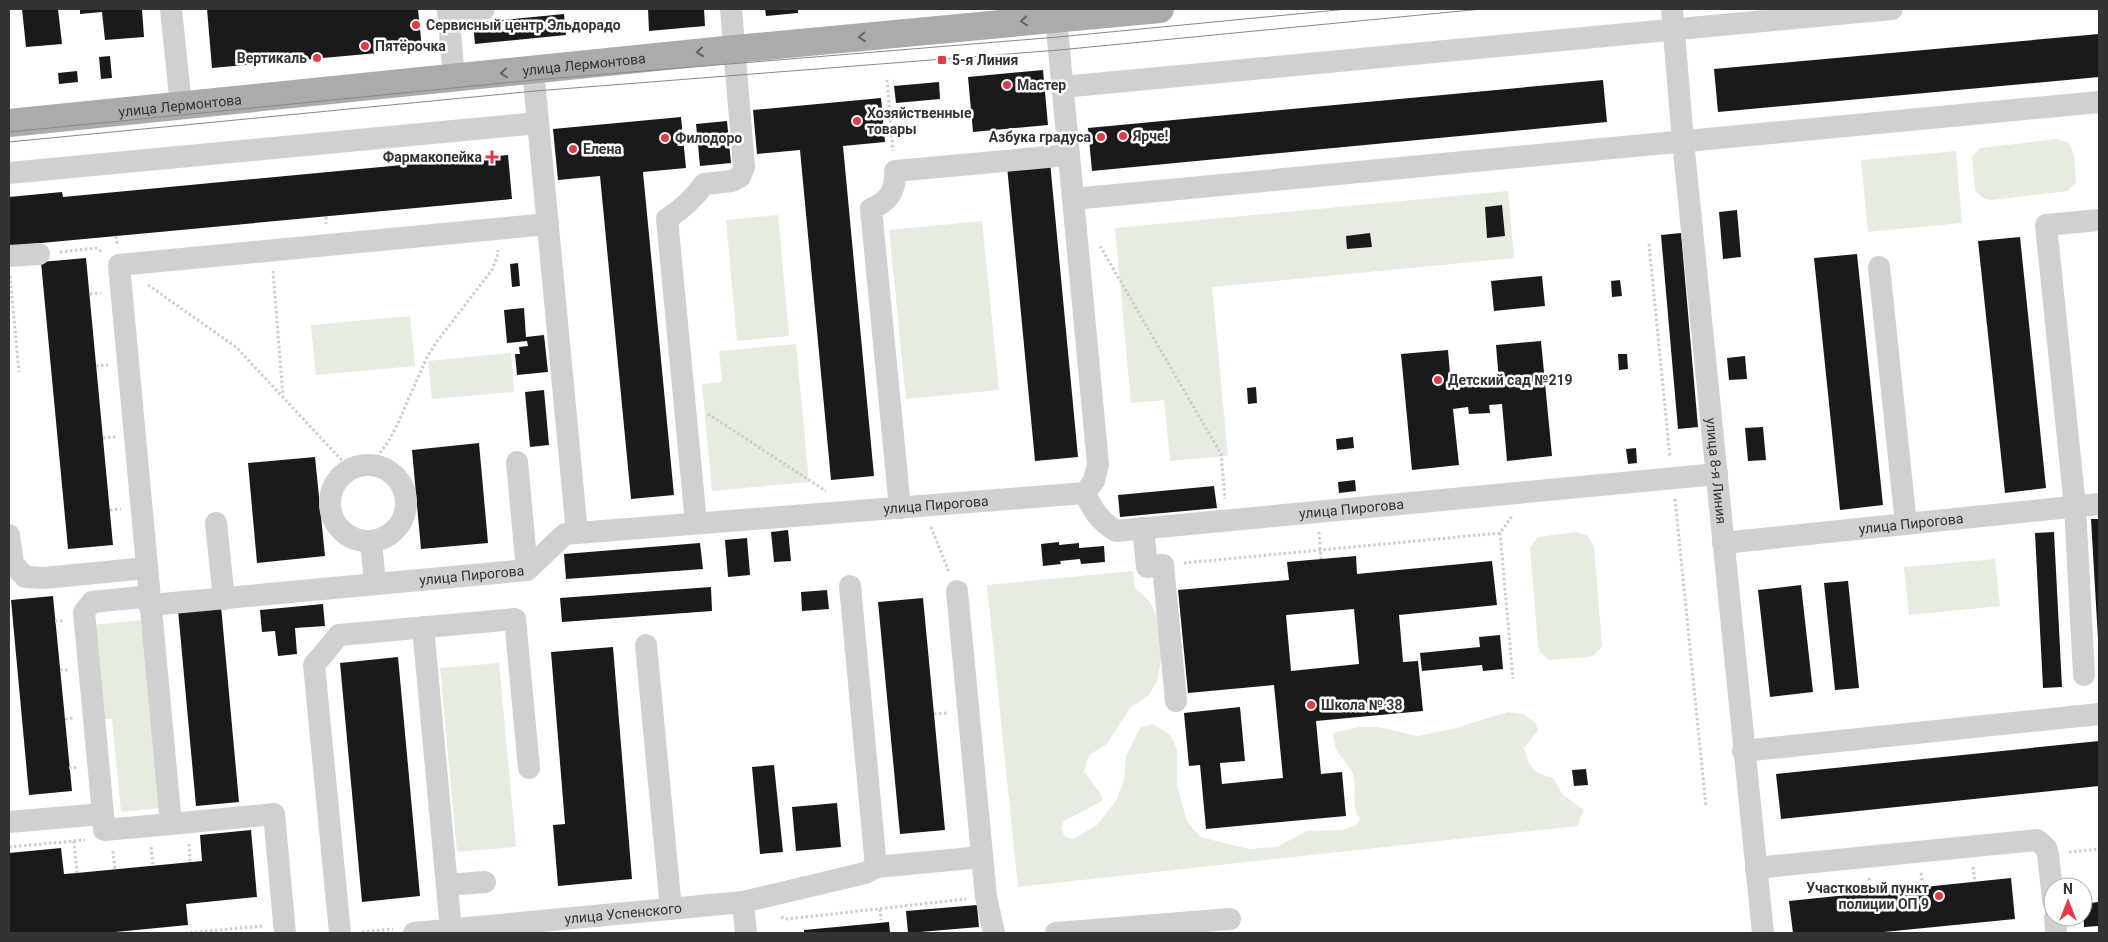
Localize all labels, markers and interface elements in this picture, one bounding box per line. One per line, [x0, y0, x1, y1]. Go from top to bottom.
one-way arrow [1020, 16, 1028, 27]
place label: Сервисный центр Эльдорадо [426, 17, 621, 33]
marker: Сервисный центр Эльдорадо [410, 19, 422, 31]
one-way arrow [858, 31, 866, 42]
place label: Пятёрочка [375, 38, 446, 54]
marker: Пятёрочка [359, 40, 371, 52]
one-way arrow [696, 46, 704, 57]
place label: Вертикаль [237, 50, 307, 66]
street label: улица Лермонтова [522, 50, 646, 79]
marker: Вертикаль [311, 52, 323, 64]
place label: 5-я Линия [952, 52, 1018, 68]
marker: 5-я Линия [936, 54, 948, 66]
one-way arrow [500, 67, 508, 78]
place label: Мастер [1017, 77, 1066, 93]
marker: Мастер [1001, 79, 1013, 91]
street label: улица Лермонтова [118, 91, 242, 120]
place label: Хозяйственные товары [867, 105, 972, 137]
marker: Хозяйственные товары [851, 115, 863, 127]
place label: Ярче! [1132, 128, 1168, 144]
place label: Азбука градуса [989, 129, 1091, 145]
place label: Филодоро [675, 130, 742, 146]
marker: Ярче! [1117, 130, 1129, 142]
marker: Азбука градуса [1095, 131, 1107, 143]
marker: Филодоро [659, 132, 671, 144]
place label: Елена [583, 141, 622, 157]
marker: Елена [567, 143, 579, 155]
place label: Фармакопейка [383, 149, 482, 165]
marker: Фармакопейка [486, 151, 498, 163]
place label: Детский сад №219 [1448, 372, 1572, 388]
marker: Детский сад №219 [1432, 374, 1444, 386]
street label: улица 8-я Линия [1703, 417, 1730, 525]
street label: улица Пирогова [883, 493, 989, 517]
street label: улица Пирогова [1298, 496, 1405, 522]
street label: улица Пирогова [1858, 510, 1964, 537]
street label: улица Пирогова [418, 562, 525, 588]
place label: Школа № 38 [1321, 697, 1402, 713]
marker: Школа № 38 [1305, 699, 1317, 711]
north arrow [2043, 877, 2093, 927]
place label: Участковый пункт полиции ОП 9 [1806, 880, 1929, 912]
text: N [2063, 881, 2073, 897]
marker: Участковый пункт полиции ОП 9 [1933, 890, 1945, 902]
street label: улица Успенского [564, 900, 682, 927]

